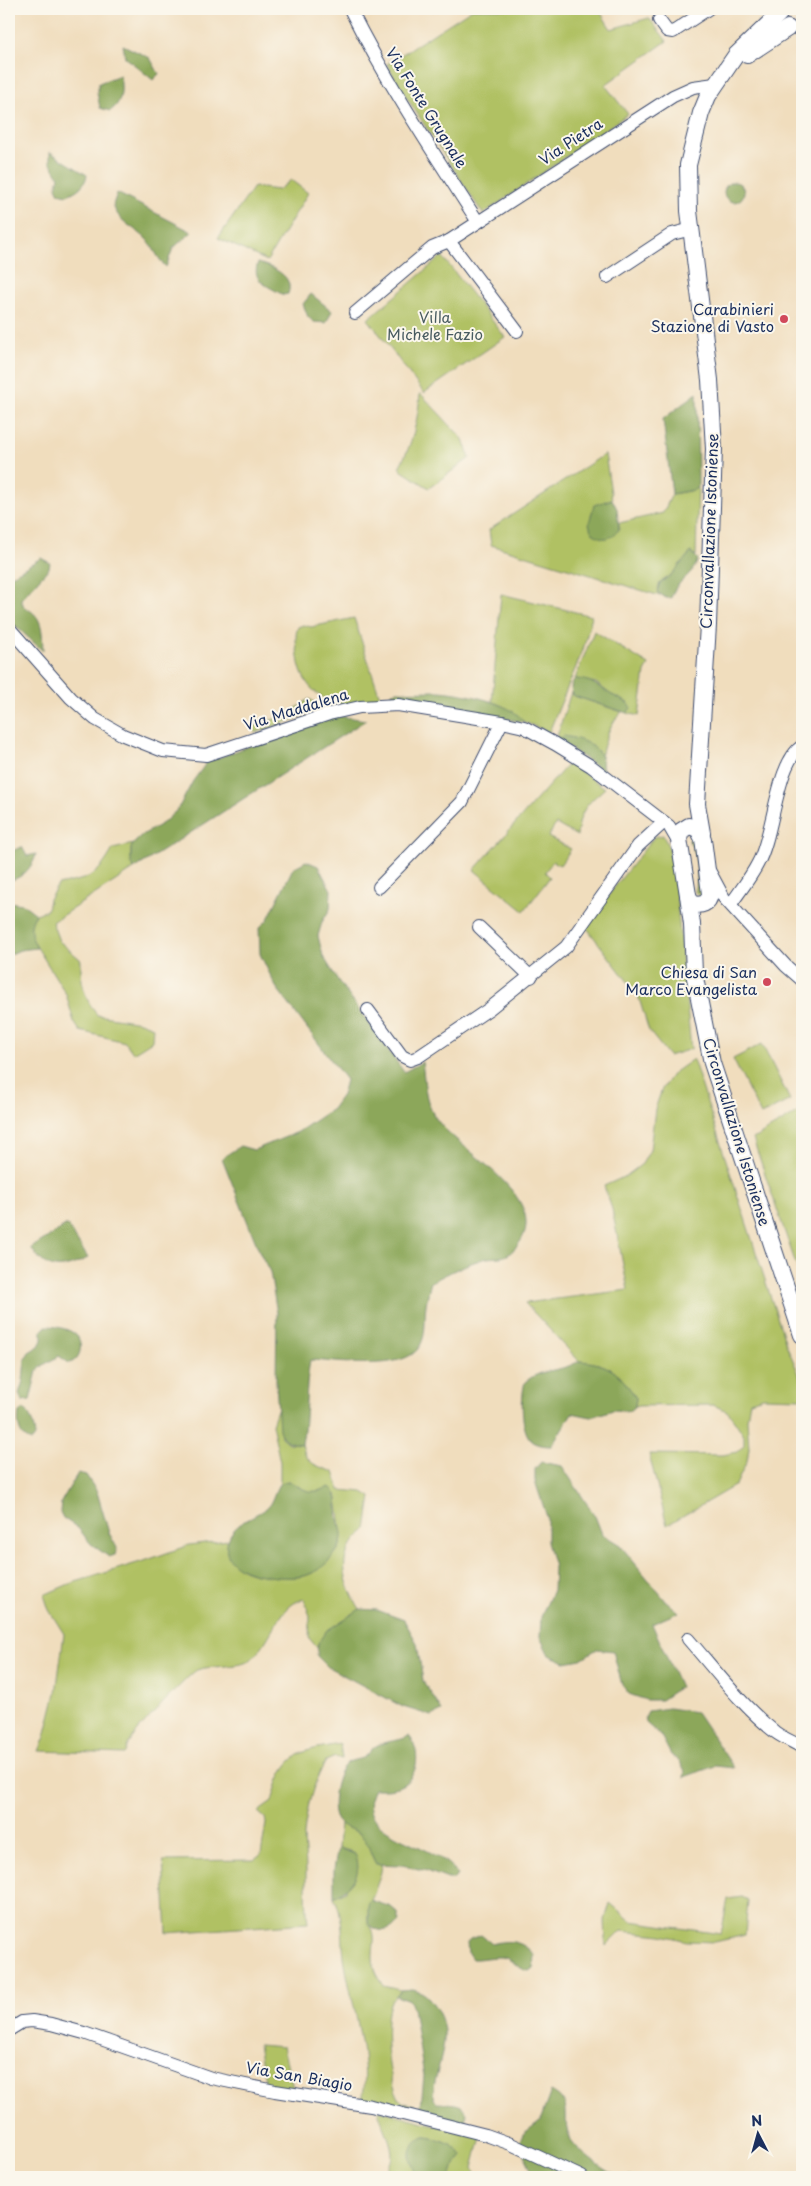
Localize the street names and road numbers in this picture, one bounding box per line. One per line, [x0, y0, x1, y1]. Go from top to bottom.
street label: Via Fonte Grugnale [381, 42, 474, 172]
street label: Via Pietra [534, 111, 607, 170]
street label: Circonvallazione Istoniense [694, 433, 723, 629]
street label: Via Maddalena [240, 681, 352, 735]
street label: Circonvallazione Istoniense [698, 1035, 777, 1228]
street label: Via San Biagio [244, 2055, 354, 2096]

